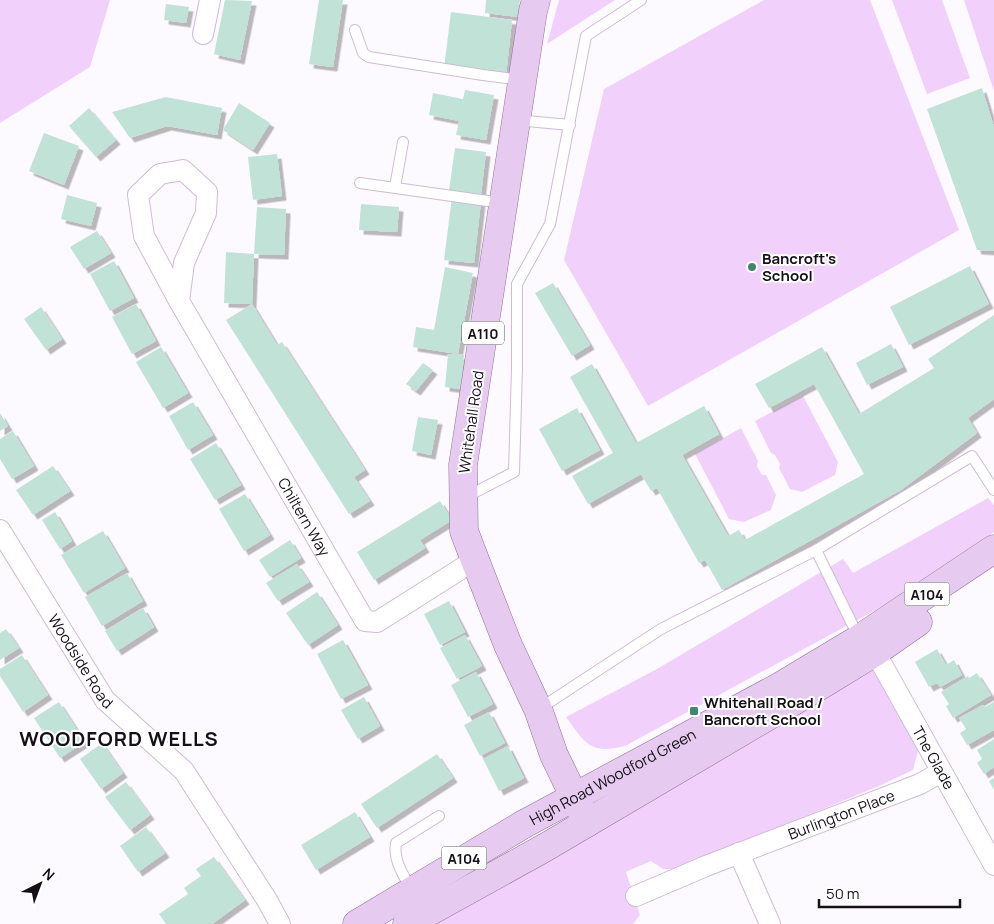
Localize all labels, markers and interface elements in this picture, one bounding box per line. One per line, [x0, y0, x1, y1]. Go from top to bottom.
place label: Bancroft's School [762, 248, 836, 286]
marker: Bancroft's School [746, 261, 758, 273]
road number: A110 [462, 322, 504, 344]
street label: Whitehall Road [453, 369, 489, 475]
street label: Chiltern Way [273, 473, 336, 560]
road number: A104 [904, 582, 950, 606]
street label: Woodside Road [44, 610, 118, 713]
place label: Whitehall Road / Bancroft School [704, 692, 823, 730]
marker: Whitehall Road / Bancroft School [688, 705, 700, 717]
street label: The Glade [908, 722, 960, 793]
street label: High Road Woodford Green [525, 723, 699, 830]
district label: WOODFORD WELLS [19, 725, 219, 752]
street label: Burlington Place [785, 784, 898, 844]
road number: A104 [442, 846, 486, 870]
north arrow [15, 859, 65, 909]
text: N [39, 864, 59, 884]
scale bar [819, 876, 960, 908]
text: 50 m [826, 883, 860, 904]

